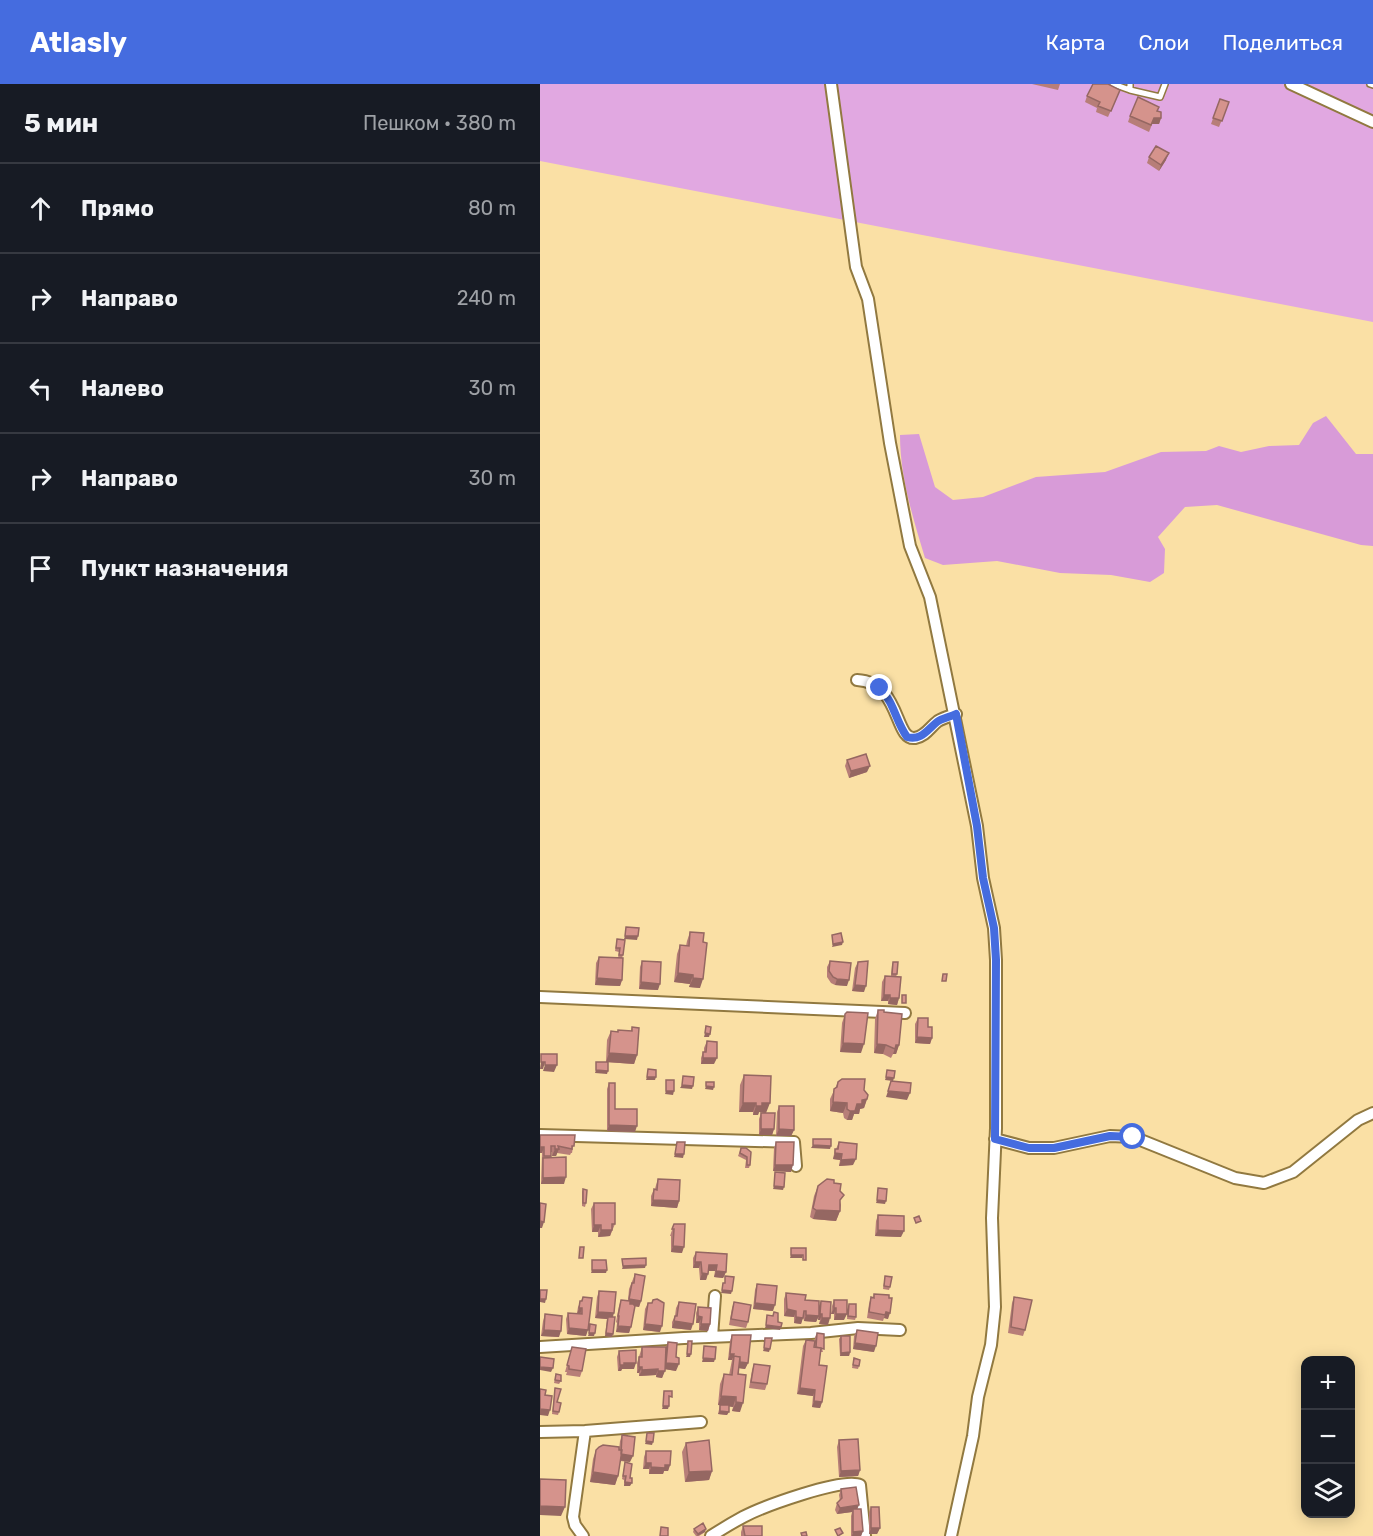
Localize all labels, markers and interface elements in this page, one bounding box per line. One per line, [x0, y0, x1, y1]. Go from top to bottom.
text: Atlasly [30, 26, 127, 59]
text: Карта [1045, 30, 1105, 55]
text: Слои [1138, 30, 1189, 55]
text: Поделиться [1222, 30, 1343, 55]
text: 5 мин [24, 108, 98, 139]
text: Пешком · 380 m [363, 111, 516, 135]
icon: ahead [24, 192, 57, 225]
text: Прямо [81, 195, 154, 222]
text: 80 m [468, 196, 516, 220]
icon: right [24, 282, 57, 315]
text: Направо [81, 285, 178, 312]
text: 240 m [457, 286, 516, 310]
icon: left [24, 372, 57, 405]
text: Налево [81, 375, 164, 402]
text: 30 m [469, 376, 516, 400]
icon: right [24, 462, 57, 495]
text: Направо [81, 465, 178, 492]
text: 30 m [469, 466, 516, 490]
icon: arrive [24, 552, 57, 585]
text: Пункт назначения [81, 555, 289, 582]
route end [866, 674, 892, 700]
route start [1119, 1123, 1145, 1149]
map controls [1301, 1356, 1355, 1518]
button: + [1301, 1356, 1355, 1410]
button: − [1301, 1410, 1355, 1464]
button: layers [1301, 1464, 1355, 1518]

